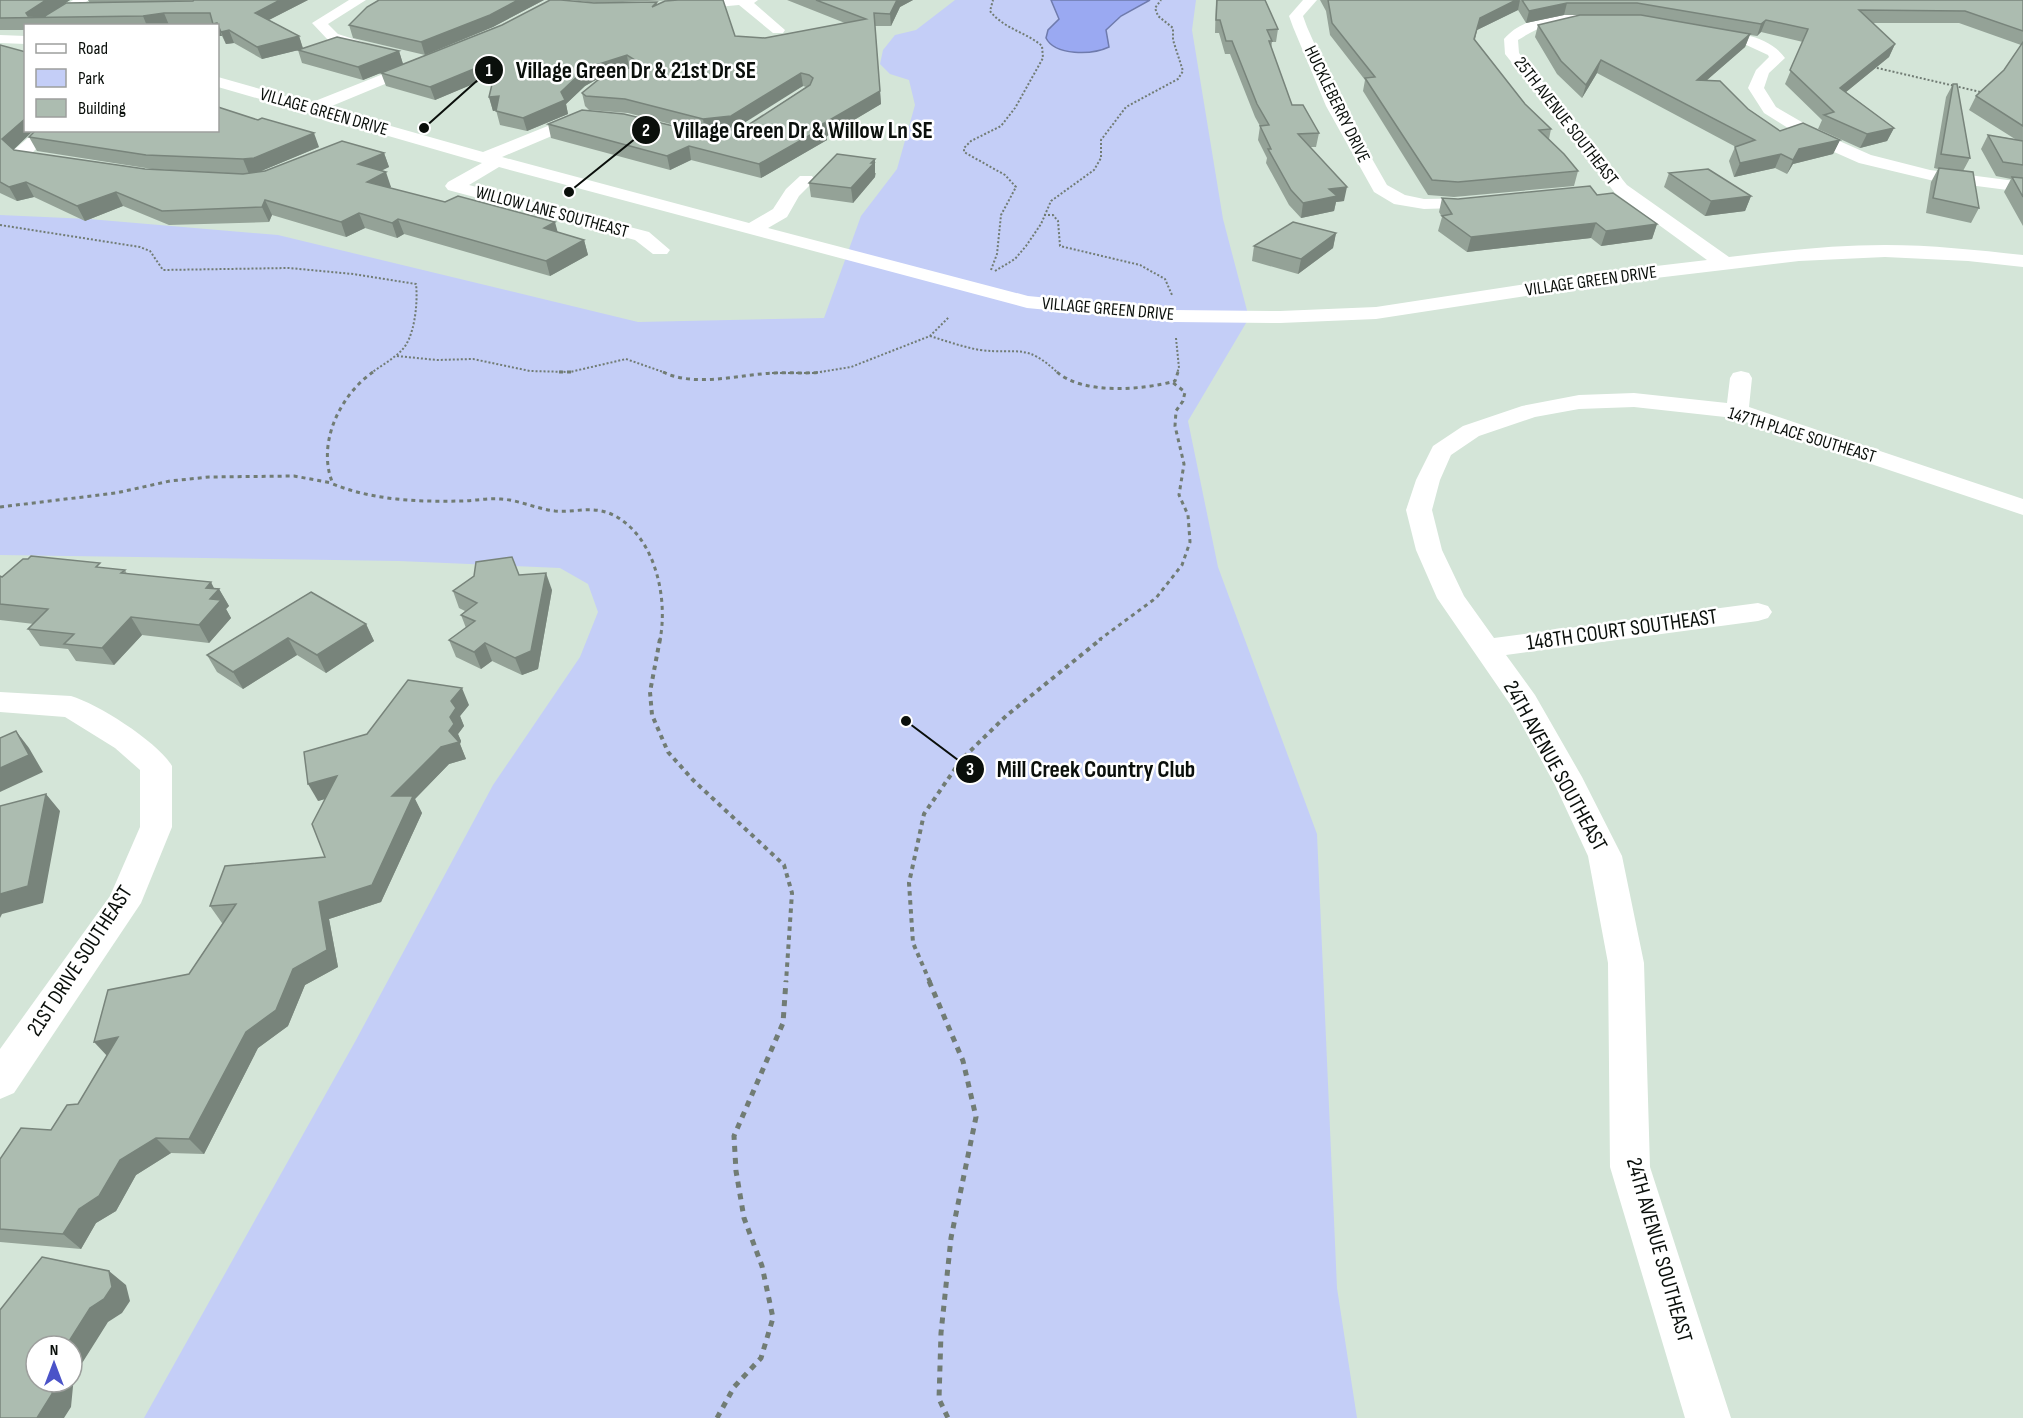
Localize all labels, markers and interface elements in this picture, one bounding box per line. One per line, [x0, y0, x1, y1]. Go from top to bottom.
legend [24, 24, 219, 132]
text: Road [78, 38, 108, 59]
street label: HUCKLEBERRY DRIVE [1300, 42, 1374, 166]
callout: Village Green Dr & 21st Dr SE [474, 49, 768, 91]
street label: 25TH AVENUE SOUTHEAST [1509, 53, 1623, 189]
text: Village Green Dr & 21st Dr SE [516, 56, 756, 85]
text: 1 [485, 60, 493, 81]
text: Park [78, 68, 104, 89]
street label: VILLAGE GREEN DRIVE [257, 84, 391, 140]
text: Building [78, 98, 126, 119]
callout: Village Green Dr & Willow Ln SE [631, 109, 945, 151]
text: Village Green Dr & Willow Ln SE [673, 116, 933, 145]
text: 2 [642, 120, 650, 141]
street label: WILLOW LANE SOUTHEAST [473, 181, 631, 243]
street label: VILLAGE GREEN DRIVE [1524, 261, 1658, 301]
street label: VILLAGE GREEN DRIVE [1041, 293, 1175, 325]
street label: 147TH PLACE SOUTHEAST [1726, 403, 1878, 467]
street label: 148TH COURT SOUTHEAST [1525, 603, 1719, 657]
street label: 24TH AVENUE SOUTHEAST [1497, 676, 1613, 856]
callout: Mill Creek Country Club [955, 748, 1208, 790]
text: Mill Creek Country Club [997, 755, 1195, 784]
text: 3 [966, 759, 974, 780]
street label: 21ST DRIVE SOUTHEAST [21, 881, 139, 1041]
street label: 24TH AVENUE SOUTHEAST [1620, 1155, 1698, 1345]
north arrow [24, 1334, 84, 1394]
text: N [50, 1341, 58, 1360]

